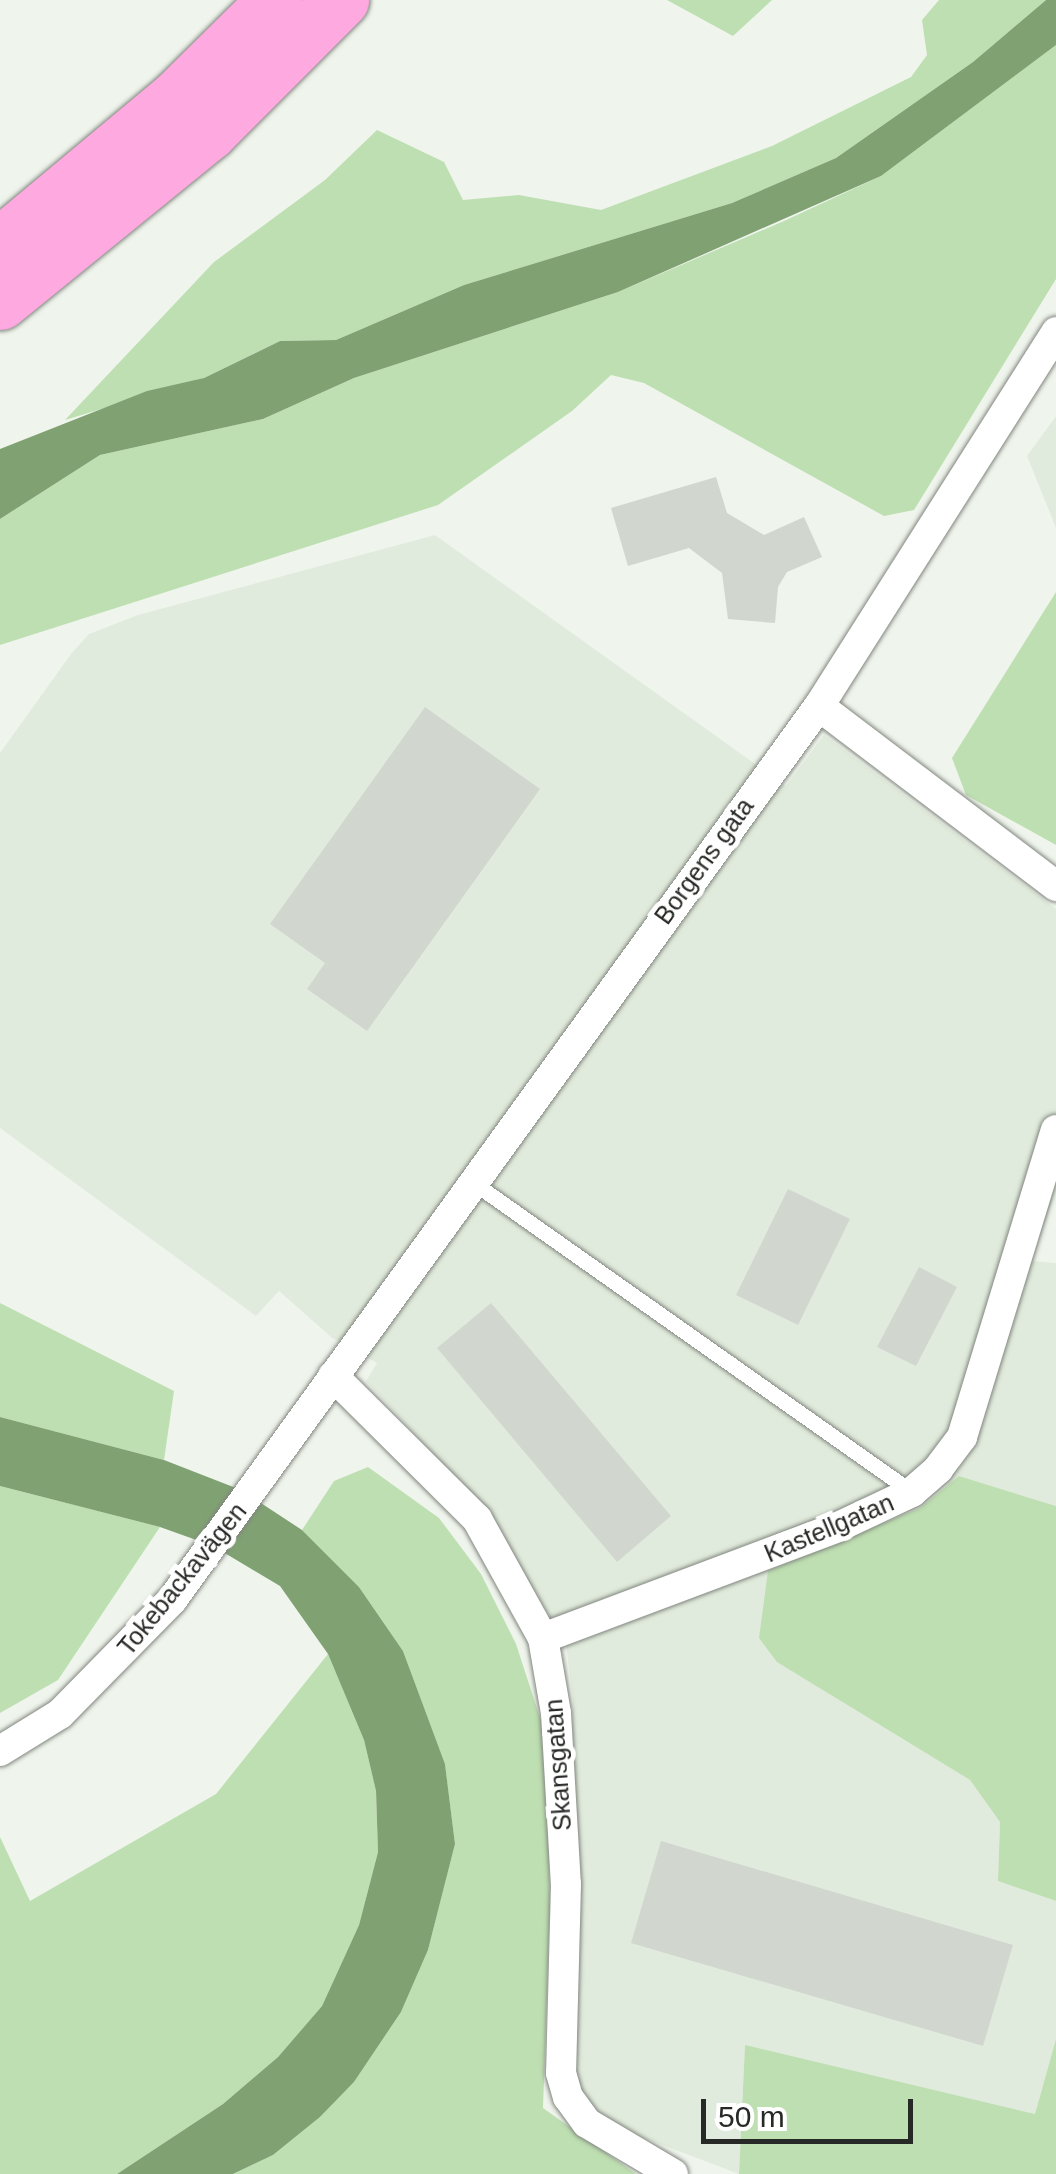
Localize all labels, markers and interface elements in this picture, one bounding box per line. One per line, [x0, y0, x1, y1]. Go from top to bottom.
street label: Borgens gata [648, 792, 760, 930]
street label: Kastellgatan [760, 1487, 898, 1569]
street label: Tokebackavägen [111, 1497, 253, 1661]
street label: Skansgatan [538, 1698, 578, 1832]
scale bar [706, 2079, 918, 2141]
text: 50 m [718, 2100, 785, 2133]

